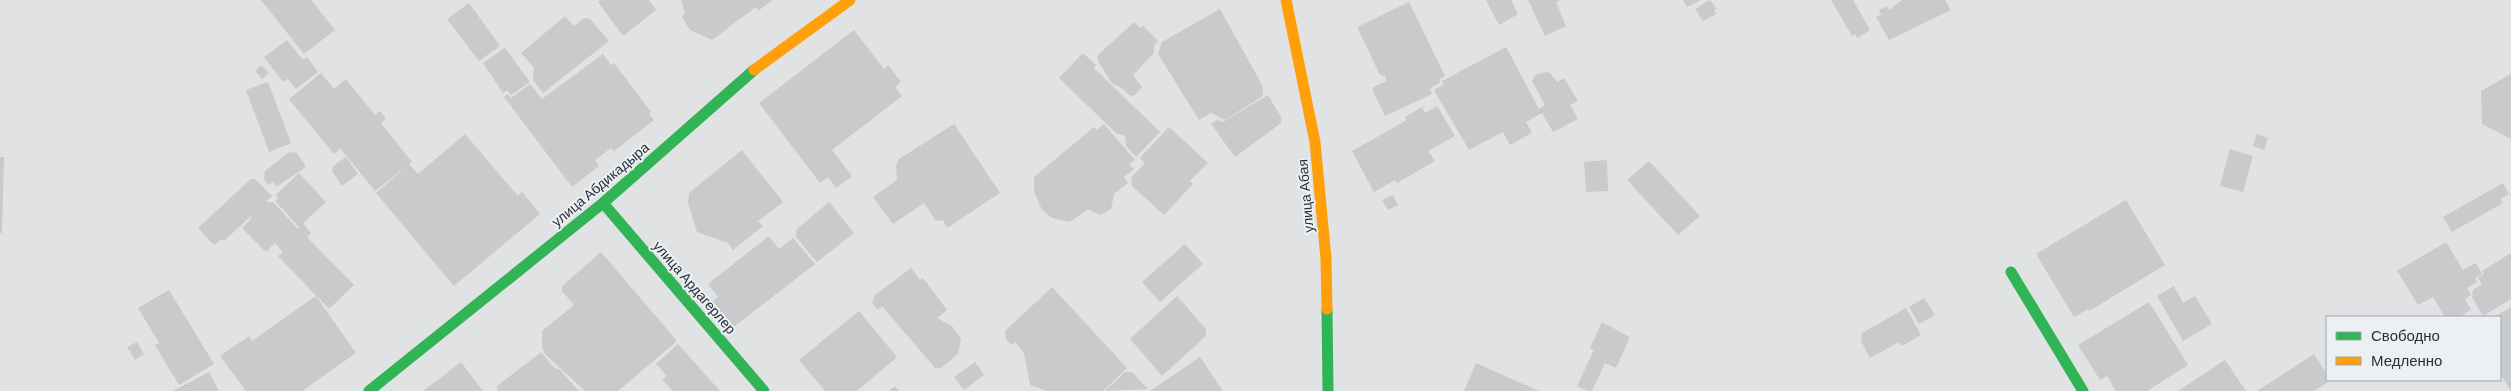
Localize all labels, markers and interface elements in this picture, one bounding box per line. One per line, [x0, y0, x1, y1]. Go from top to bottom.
street label: улица Абдикадыра [548, 138, 652, 230]
street label: улица Абая [1293, 159, 1317, 233]
street label: улица Ардагерлер [650, 237, 740, 337]
legend [2326, 316, 2501, 381]
text: Свободно [2371, 326, 2440, 344]
text: Медленно [2371, 351, 2442, 369]

